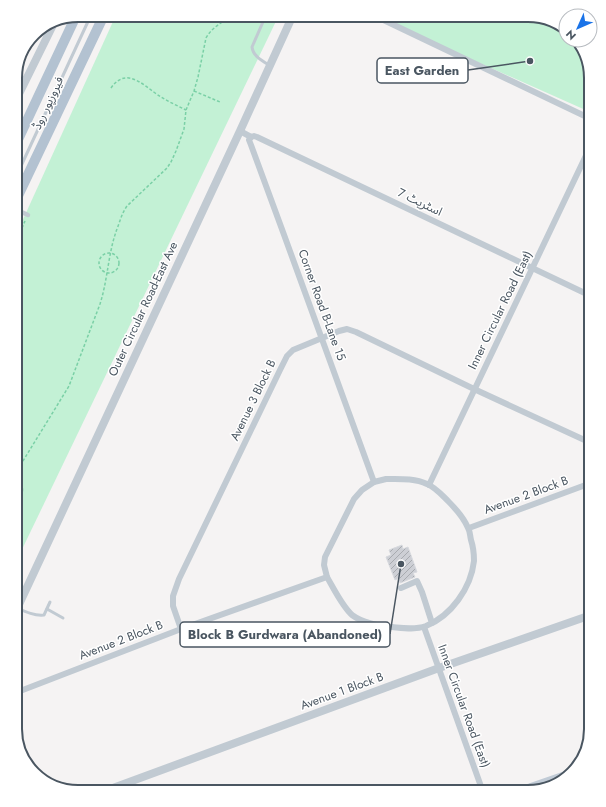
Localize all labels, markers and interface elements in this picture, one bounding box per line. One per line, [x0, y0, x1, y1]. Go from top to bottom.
north arrow [558, 8, 598, 48]
text: N [562, 26, 580, 44]
callout: East Garden [377, 58, 468, 83]
text: East Garden [385, 61, 459, 80]
street label: فیروزپور روڈ [28, 73, 68, 133]
street label: اسٹریٹ 7 [395, 183, 446, 221]
street label: Outer Circular Road-East Ave [104, 239, 182, 379]
street label: Corner Road B-Lane 15 [293, 247, 351, 363]
street label: Inner Circular Road (East) [463, 248, 537, 372]
street label: Avenue 3 Block B [226, 356, 281, 444]
street label: Avenue 2 Block B [481, 471, 571, 519]
street label: Avenue 2 Block B [76, 616, 166, 664]
callout: Block B Gurdwara (Abandoned) [180, 622, 390, 647]
text: Block B Gurdwara (Abandoned) [188, 625, 382, 644]
street label: Inner Circular Road (East) [433, 642, 495, 770]
street label: Avenue 1 Block B [298, 668, 386, 714]

